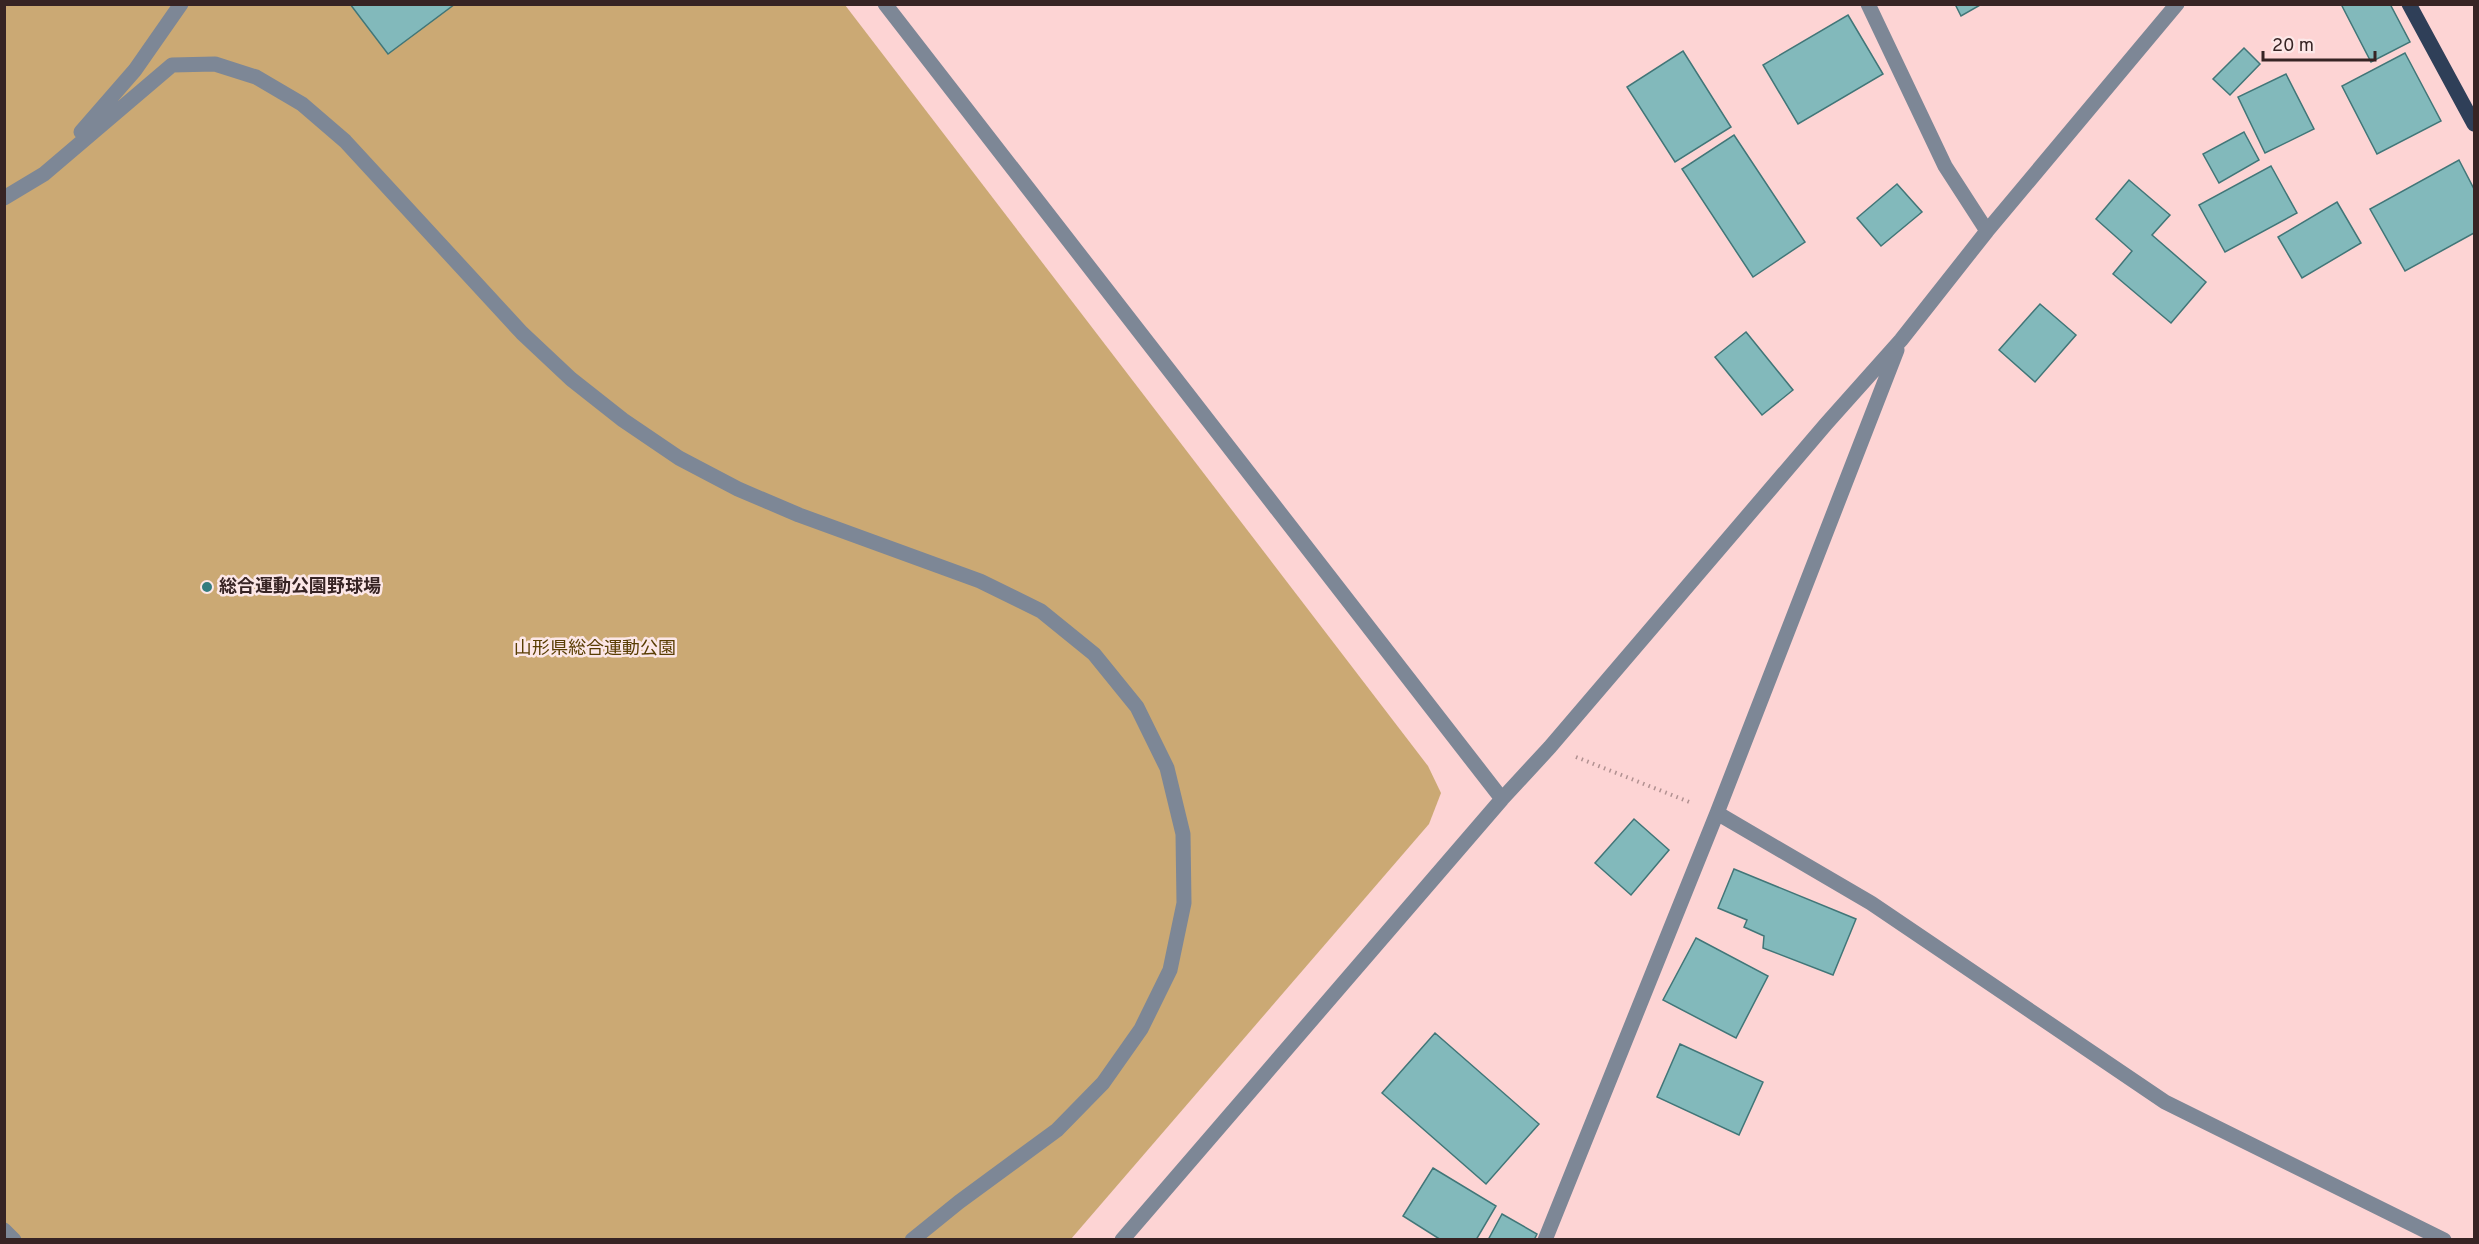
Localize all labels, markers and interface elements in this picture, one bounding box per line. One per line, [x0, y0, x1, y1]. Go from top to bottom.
scale bar [2263, 24, 2376, 62]
text: 20 m [2272, 35, 2314, 58]
place label: 総合運動公園野球場 [219, 576, 381, 599]
marker: 総合運動公園野球場 [200, 580, 214, 594]
park label: 山形県総合運動公園 [514, 638, 676, 661]

